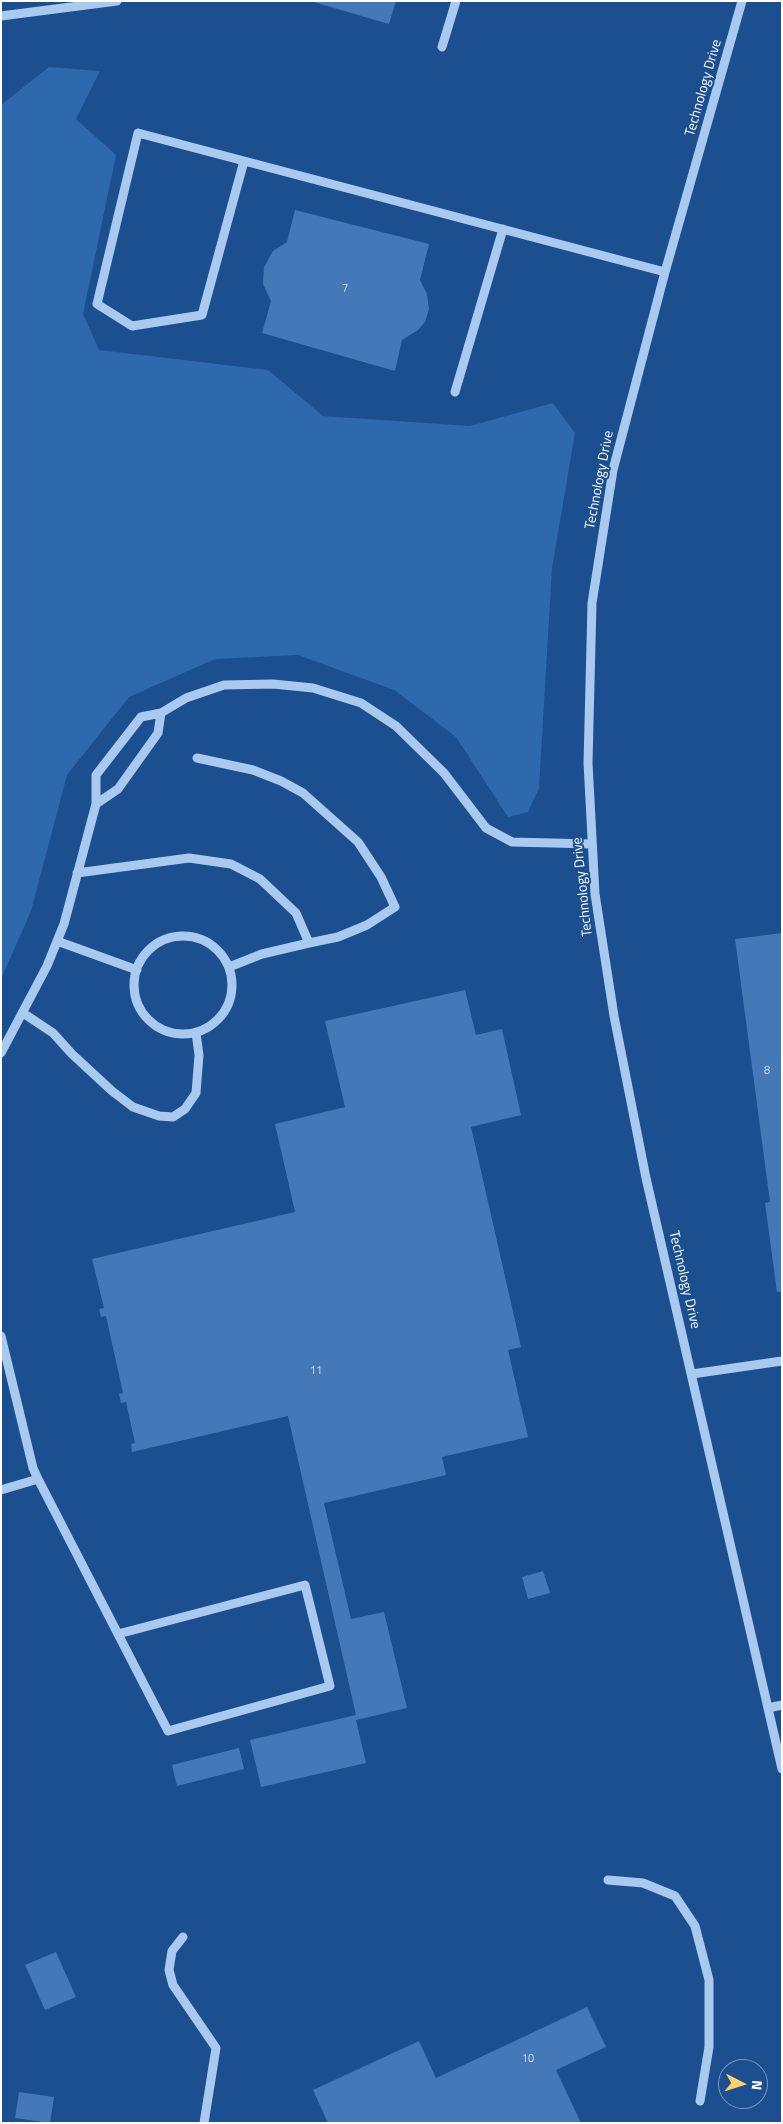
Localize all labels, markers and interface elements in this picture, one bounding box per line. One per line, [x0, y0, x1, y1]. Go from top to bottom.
street label: Technology Drive [682, 38, 726, 138]
house number: 7 [342, 282, 348, 296]
street label: Technology Drive [582, 429, 618, 531]
street label: Technology Drive [569, 836, 597, 938]
house number: 8 [764, 1064, 770, 1078]
street label: Technology Drive [665, 1229, 703, 1331]
house number: 11 [310, 1364, 322, 1378]
house number: 10 [522, 2052, 534, 2066]
north arrow [718, 2059, 768, 2109]
text: N [747, 2080, 768, 2091]

